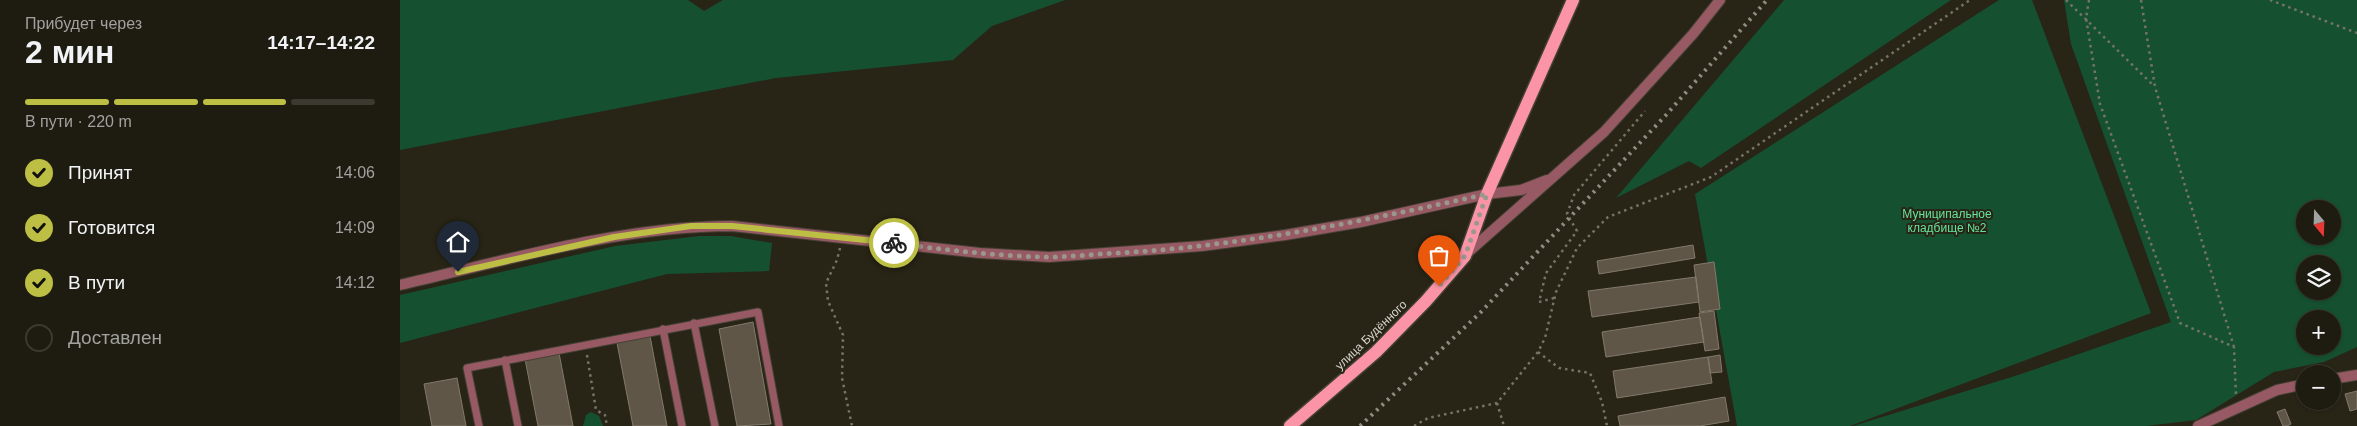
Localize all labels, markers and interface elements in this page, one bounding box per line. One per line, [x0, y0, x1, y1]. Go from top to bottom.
text: Прибудет через [25, 15, 142, 32]
text: 14:17–14:22 [267, 32, 375, 53]
text: 2 мин [25, 34, 114, 70]
text: В пути · 220 m [25, 113, 132, 130]
icon: check [25, 159, 53, 187]
text: Принят [68, 162, 132, 183]
text: 14:06 [335, 164, 375, 181]
north arrow [2296, 200, 2341, 245]
map controls [2296, 200, 2341, 410]
park label: Муниципальное кладбище №2 [1902, 207, 1992, 235]
icon: check [25, 214, 53, 242]
text: Готовится [68, 217, 155, 238]
courier [869, 218, 919, 268]
text: 14:09 [335, 219, 375, 236]
pin [437, 221, 479, 272]
icon: home [444, 228, 472, 256]
icon: bike [880, 229, 908, 257]
pin [1418, 235, 1460, 286]
icon: bag [1425, 242, 1453, 270]
button: layers [2296, 255, 2341, 300]
icon: check [25, 269, 53, 297]
text: В пути [68, 272, 125, 293]
text: 14:12 [335, 274, 375, 291]
street label: улица Будённого [1332, 297, 1410, 373]
button: + [2296, 310, 2341, 355]
text: Доставлен [68, 327, 162, 348]
button: − [2296, 365, 2341, 410]

